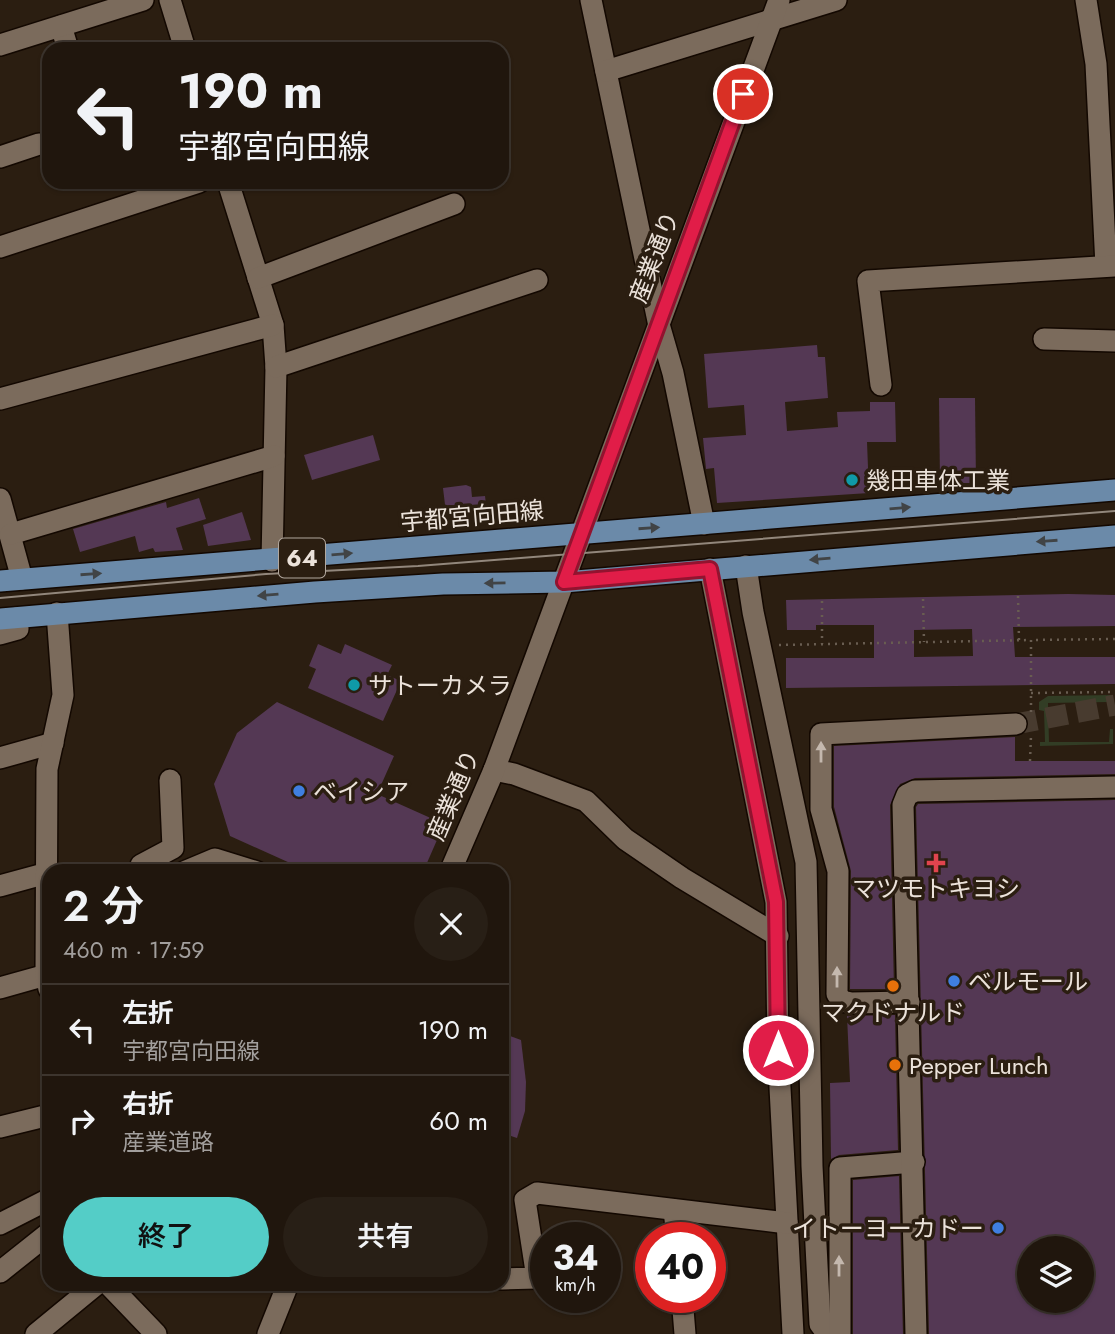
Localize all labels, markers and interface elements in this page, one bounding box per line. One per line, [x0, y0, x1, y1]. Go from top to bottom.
text: 190 m [178, 56, 323, 126]
pin [713, 64, 773, 124]
icon: left [63, 70, 154, 161]
icon: arrive [724, 75, 762, 113]
text: 宇都宮向田線 [178, 124, 370, 170]
street label: 産業通り [620, 206, 688, 308]
place label: 幾田車体工業 [866, 463, 1010, 498]
marker: 幾田車体工業 [844, 472, 860, 488]
street label: 宇都宮向田線 [399, 492, 545, 540]
one-way arrow [889, 502, 911, 513]
one-way arrow [638, 522, 660, 533]
one-way arrow [1036, 536, 1058, 547]
road number: 64 [279, 538, 325, 578]
one-way arrow [331, 549, 353, 560]
one-way arrow [809, 554, 831, 565]
one-way arrow [80, 568, 102, 579]
one-way arrow [484, 577, 506, 589]
one-way arrow [257, 590, 279, 601]
place label: サトーカメラ [368, 668, 512, 703]
marker: サトーカメラ [346, 677, 362, 693]
one-way arrow [815, 741, 827, 763]
street label: 産業通り [418, 744, 488, 846]
place label: ベイシア [313, 774, 409, 809]
marker: ベイシア [291, 783, 307, 799]
marker: マツモトキヨシ [928, 855, 944, 871]
place label: マツモトキヨシ [852, 871, 1020, 906]
text: 2 分 [63, 876, 144, 937]
button: close [414, 887, 488, 961]
text: 460 m · 17:59 [63, 933, 205, 967]
place label: ベルモール [968, 964, 1088, 999]
one-way arrow [831, 966, 843, 988]
marker: ベルモール [946, 973, 962, 989]
marker: マクドナルド [885, 978, 901, 994]
text: 左折 [122, 994, 174, 1032]
place label: マクドナルド [821, 995, 965, 1030]
icon: left [63, 1011, 101, 1049]
text: 190 m [418, 1011, 488, 1049]
position arrow [741, 1013, 815, 1087]
text: 宇都宮向田線 [122, 1034, 260, 1068]
place label: Pepper Lunch [909, 1048, 1049, 1083]
marker: Pepper Lunch [887, 1057, 903, 1073]
text: 右折 [122, 1085, 174, 1123]
icon: right [63, 1102, 101, 1140]
text: 60 m [429, 1102, 488, 1140]
text: 産業道路 [122, 1125, 214, 1159]
button: 終了 [63, 1197, 269, 1277]
button: 共有 [283, 1197, 488, 1277]
place label: イトーヨーカドー [792, 1211, 984, 1246]
marker: イトーヨーカドー [990, 1220, 1006, 1236]
speed limit sign: 40 [635, 1222, 726, 1313]
text: 34 [552, 1233, 599, 1283]
map controls [1017, 1236, 1094, 1313]
button: layers [1017, 1236, 1094, 1313]
one-way arrow [833, 1255, 845, 1277]
text: km/h [555, 1272, 596, 1298]

